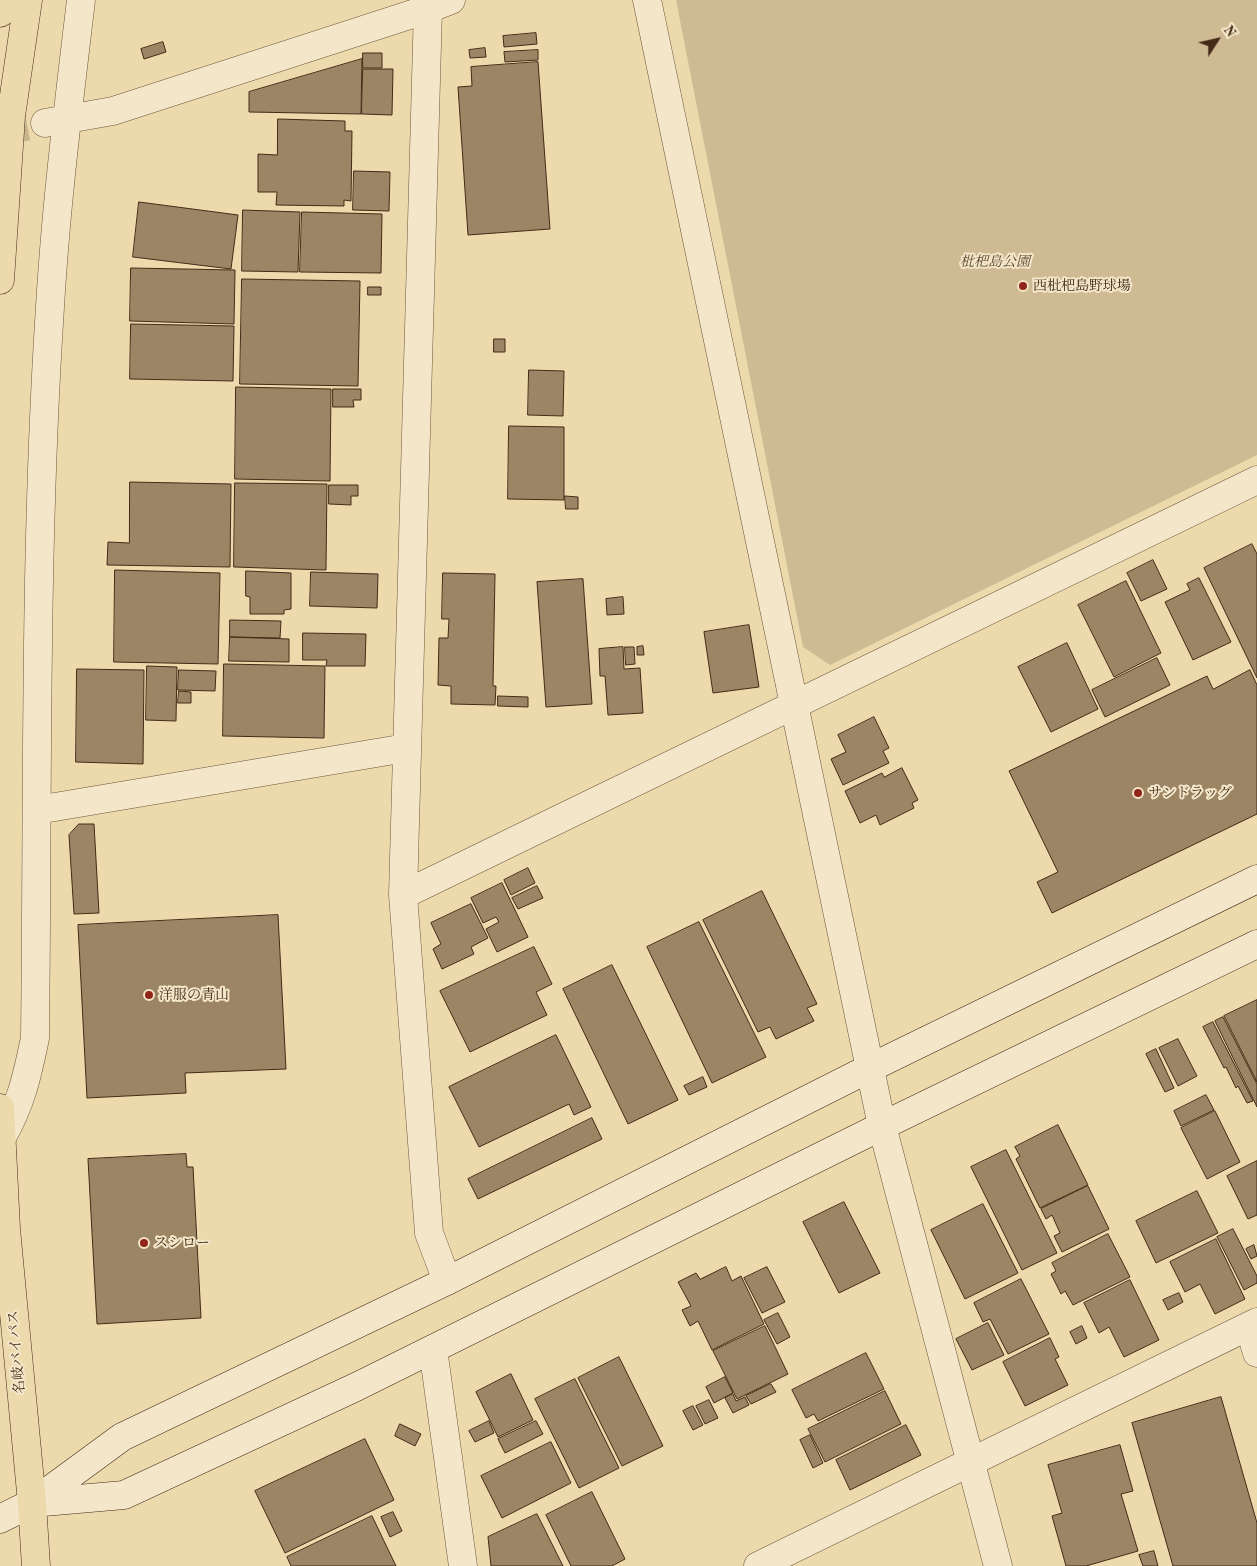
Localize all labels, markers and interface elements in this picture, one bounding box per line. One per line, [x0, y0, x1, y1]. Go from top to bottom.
north arrow [1192, 15, 1242, 65]
text: N [1220, 23, 1238, 40]
park label: 枇杷島公園 [960, 254, 1030, 270]
place label: 西枇杷島野球場 [1033, 278, 1131, 294]
marker: 西枇杷島野球場 [1017, 280, 1029, 292]
place label: サンドラッグ [1148, 785, 1232, 801]
marker: サンドラッグ [1132, 787, 1144, 799]
place label: 洋服の青山 [159, 987, 229, 1003]
marker: 洋服の青山 [143, 989, 155, 1001]
place label: スシロー [154, 1235, 210, 1251]
marker: スシロー [138, 1237, 150, 1249]
street label: 名岐バイパス [5, 1309, 29, 1395]

